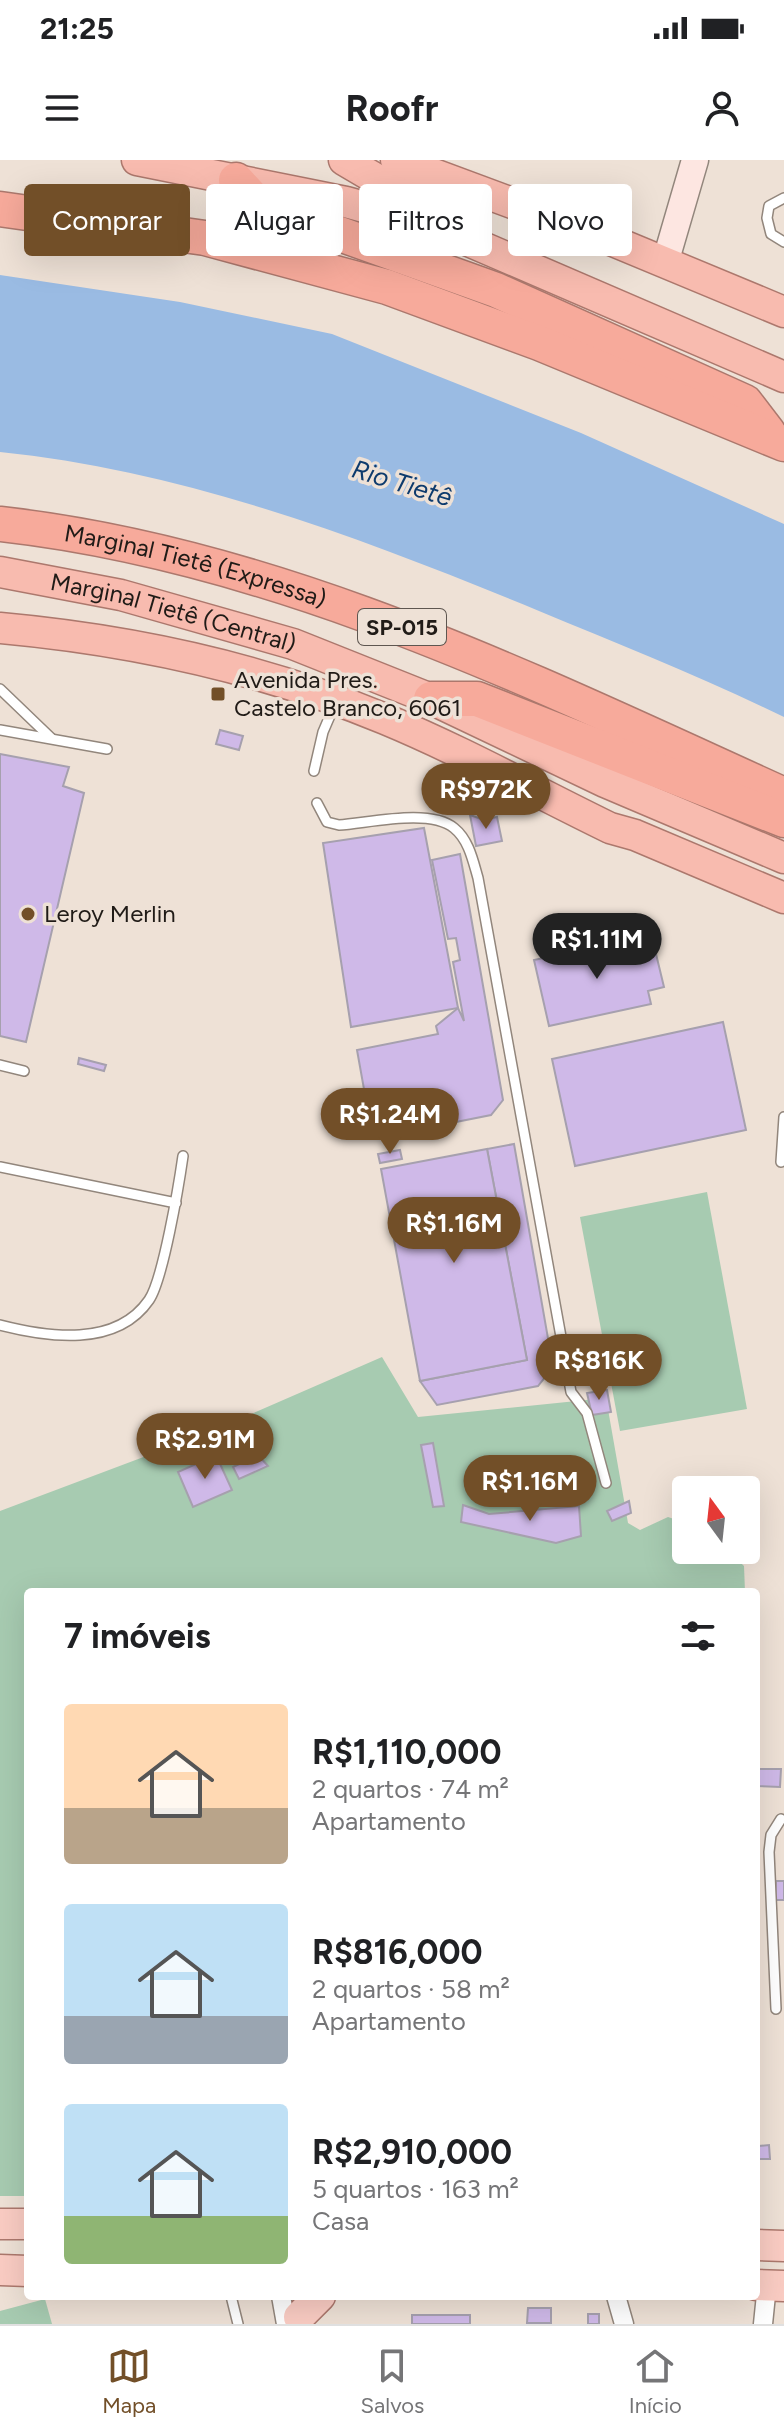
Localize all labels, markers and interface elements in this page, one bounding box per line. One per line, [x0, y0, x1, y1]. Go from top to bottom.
text: 21:25 [40, 10, 114, 47]
icon: menu [40, 86, 84, 130]
icon: person [700, 86, 744, 130]
text: Roofr [346, 87, 438, 130]
chip: Comprar [24, 184, 190, 256]
chip: Alugar [206, 184, 343, 256]
chip: Filtros [359, 184, 492, 256]
chip: Novo [508, 184, 632, 256]
water label: Rio Tietê [348, 453, 456, 513]
street label: Marginal Tietê (Expressa) [62, 518, 330, 614]
street label: Marginal Tietê (Central) [48, 567, 299, 658]
road number: SP-015 [358, 609, 446, 645]
place label: Avenida Pres. Castelo Branco, 6061 [234, 665, 461, 722]
marker: Avenida Pres. Castelo Branco, 6061 [209, 685, 227, 703]
pin: R$972K [421, 763, 551, 831]
text: R$972K [439, 773, 533, 805]
place label: Leroy Merlin [44, 899, 176, 928]
marker: Leroy Merlin [19, 905, 37, 923]
pin: R$1.11M [523, 913, 671, 981]
text: R$1.11M [551, 923, 643, 955]
pin: R$1.24M [316, 1088, 464, 1156]
text: R$1.24M [339, 1098, 441, 1130]
pin: R$1.16M [380, 1197, 528, 1265]
text: R$1.16M [406, 1207, 502, 1239]
pin: R$816K [534, 1334, 664, 1402]
text: R$816K [554, 1344, 644, 1376]
pin: R$2.91M [131, 1413, 279, 1481]
text: R$2.91M [154, 1423, 256, 1455]
pin: R$1.16M [456, 1455, 604, 1523]
text: R$1.16M [482, 1465, 578, 1497]
north arrow [672, 1476, 760, 1564]
map controls [672, 1476, 760, 1564]
icon: filters [676, 1614, 720, 1658]
text: 7 imóveis [64, 1616, 211, 1657]
text: R$1,110,000 [312, 1732, 501, 1773]
icon: home [128, 1736, 224, 1832]
text: 2 quartos · 74 m² [312, 1773, 509, 1805]
text: Apartamento [312, 1805, 466, 1837]
text: R$816,000 [312, 1932, 482, 1973]
icon: home [128, 1936, 224, 2032]
text: 2 quartos · 58 m² [312, 1973, 510, 2005]
text: Apartamento [312, 2005, 466, 2037]
text: R$2,910,000 [312, 2132, 512, 2173]
icon: home [128, 2136, 224, 2232]
text: 5 quartos · 163 m² [312, 2173, 519, 2205]
text: Casa [312, 2205, 369, 2237]
tab: Mapa [102, 2344, 156, 2419]
tab: Salvos [361, 2344, 424, 2419]
tab: Início [629, 2344, 682, 2419]

